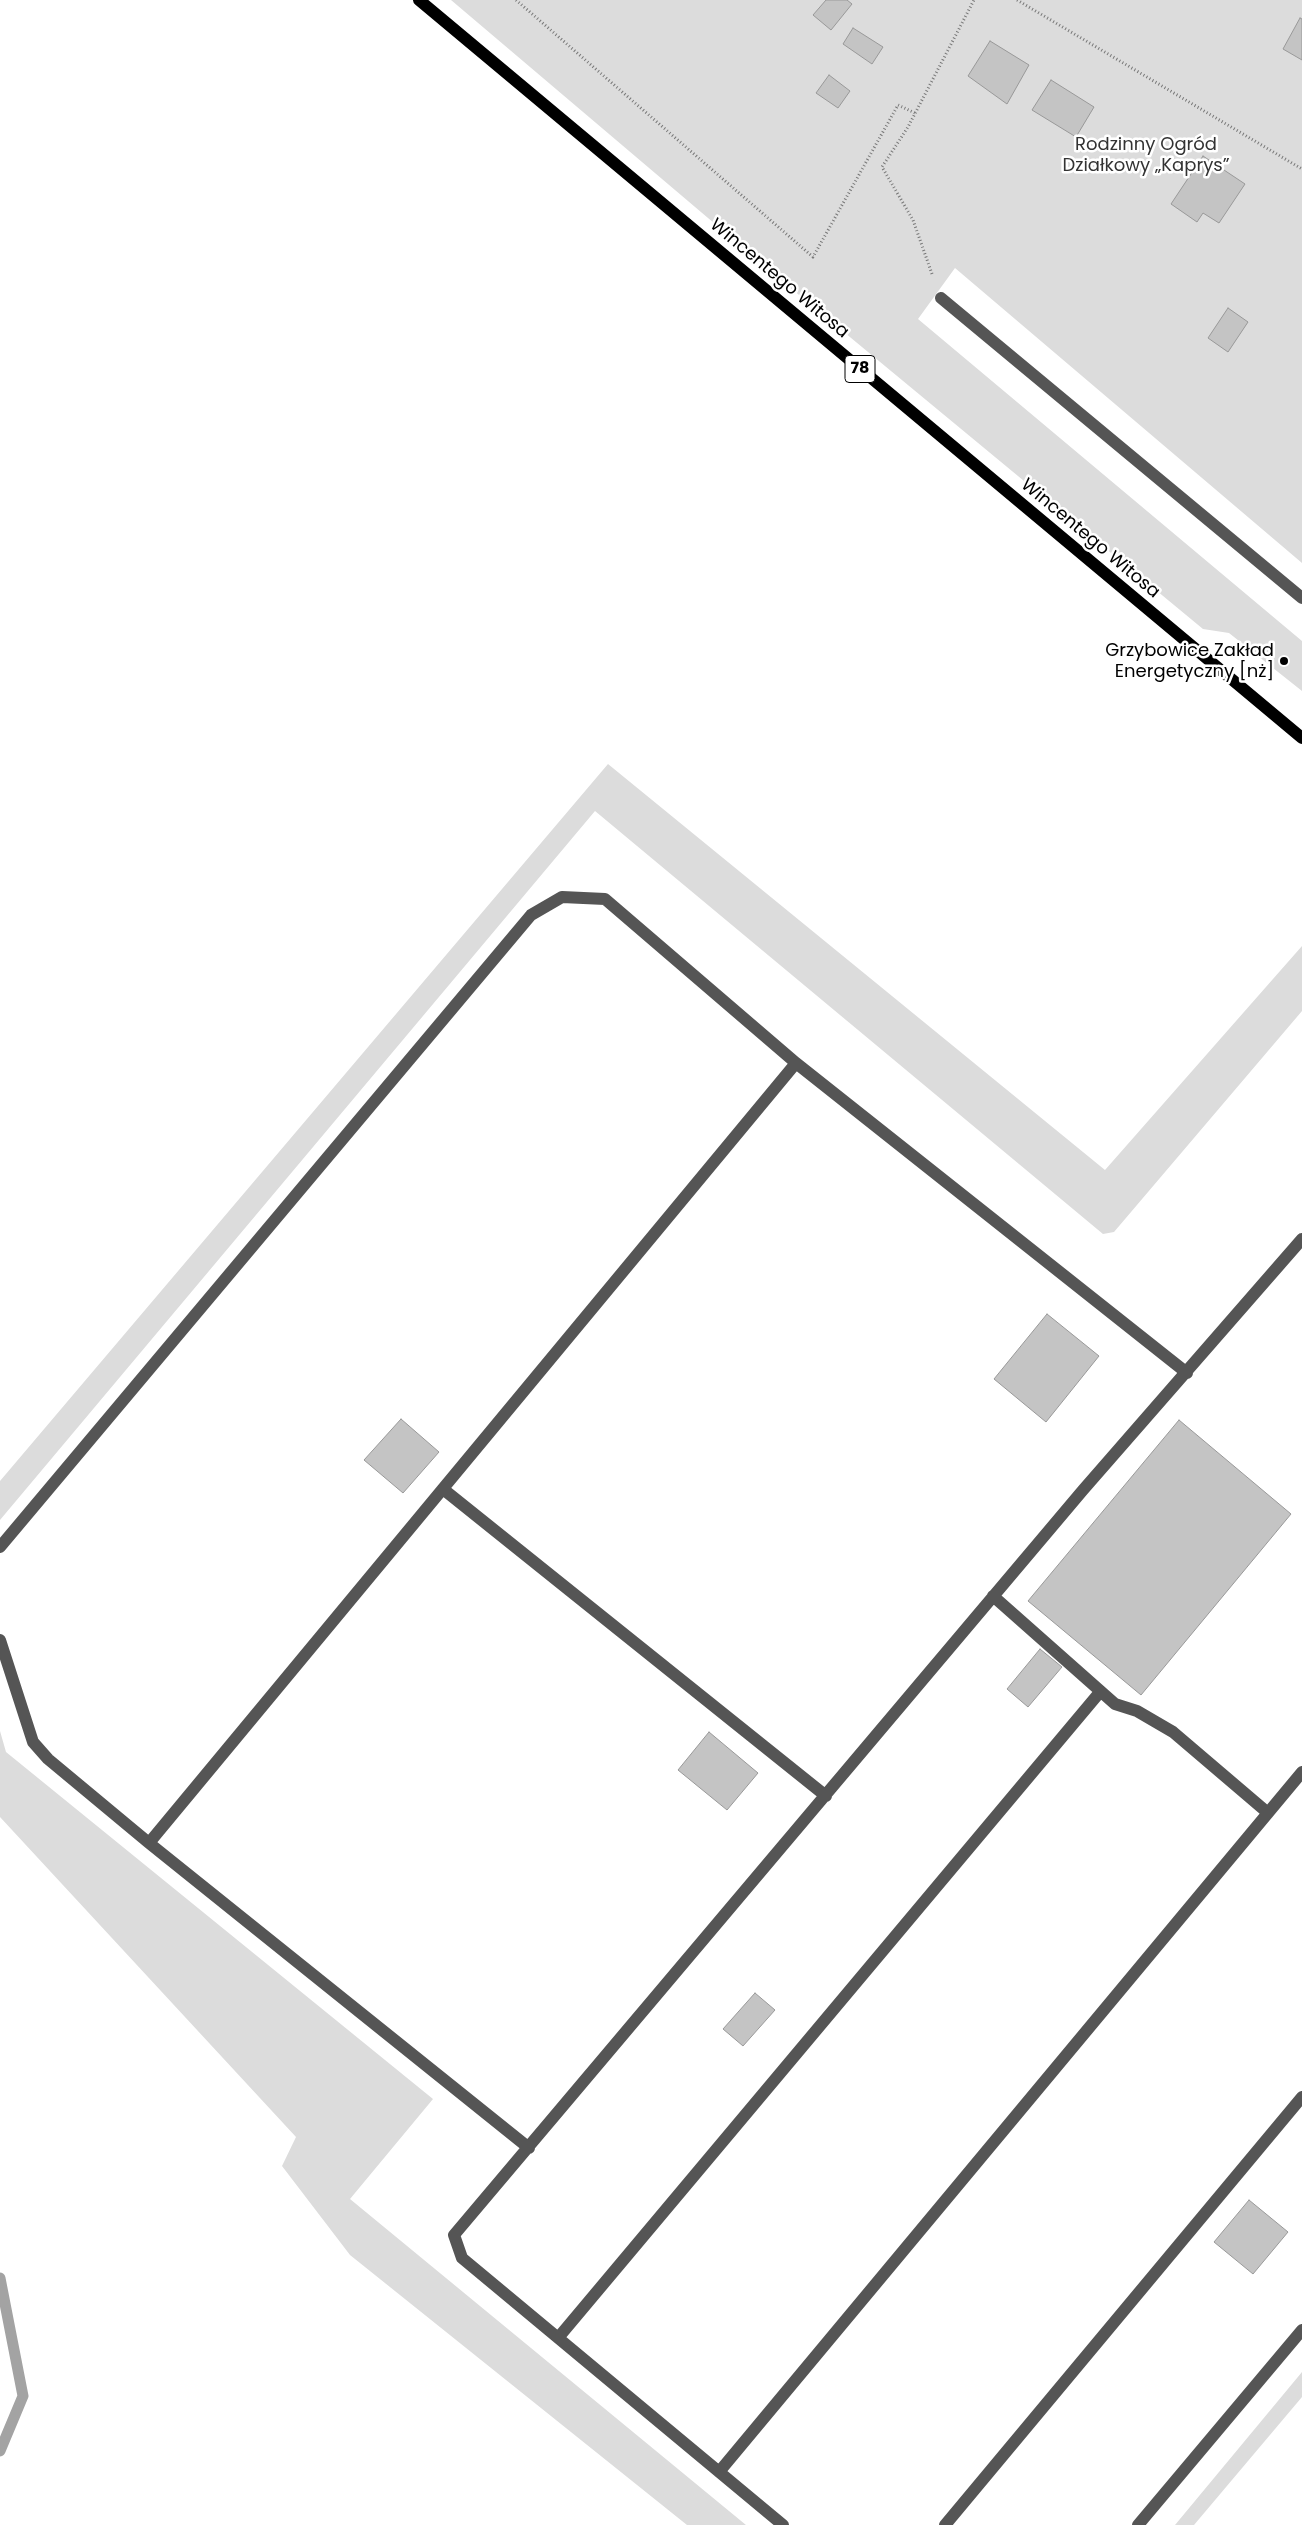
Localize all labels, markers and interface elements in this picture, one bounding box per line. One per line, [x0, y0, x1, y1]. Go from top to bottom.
park label: Rodzinny Ogród Działkowy „Kaprys” [1062, 134, 1230, 176]
street label: Wincentego Witosa [705, 214, 853, 344]
road number: 78 [845, 356, 875, 382]
street label: Wincentego Witosa [1016, 474, 1164, 604]
place label: Grzybowice Zakład Energetyczny [nż] [1105, 640, 1274, 682]
marker: Grzybowice Zakład Energetyczny [nż] [1278, 655, 1290, 667]

